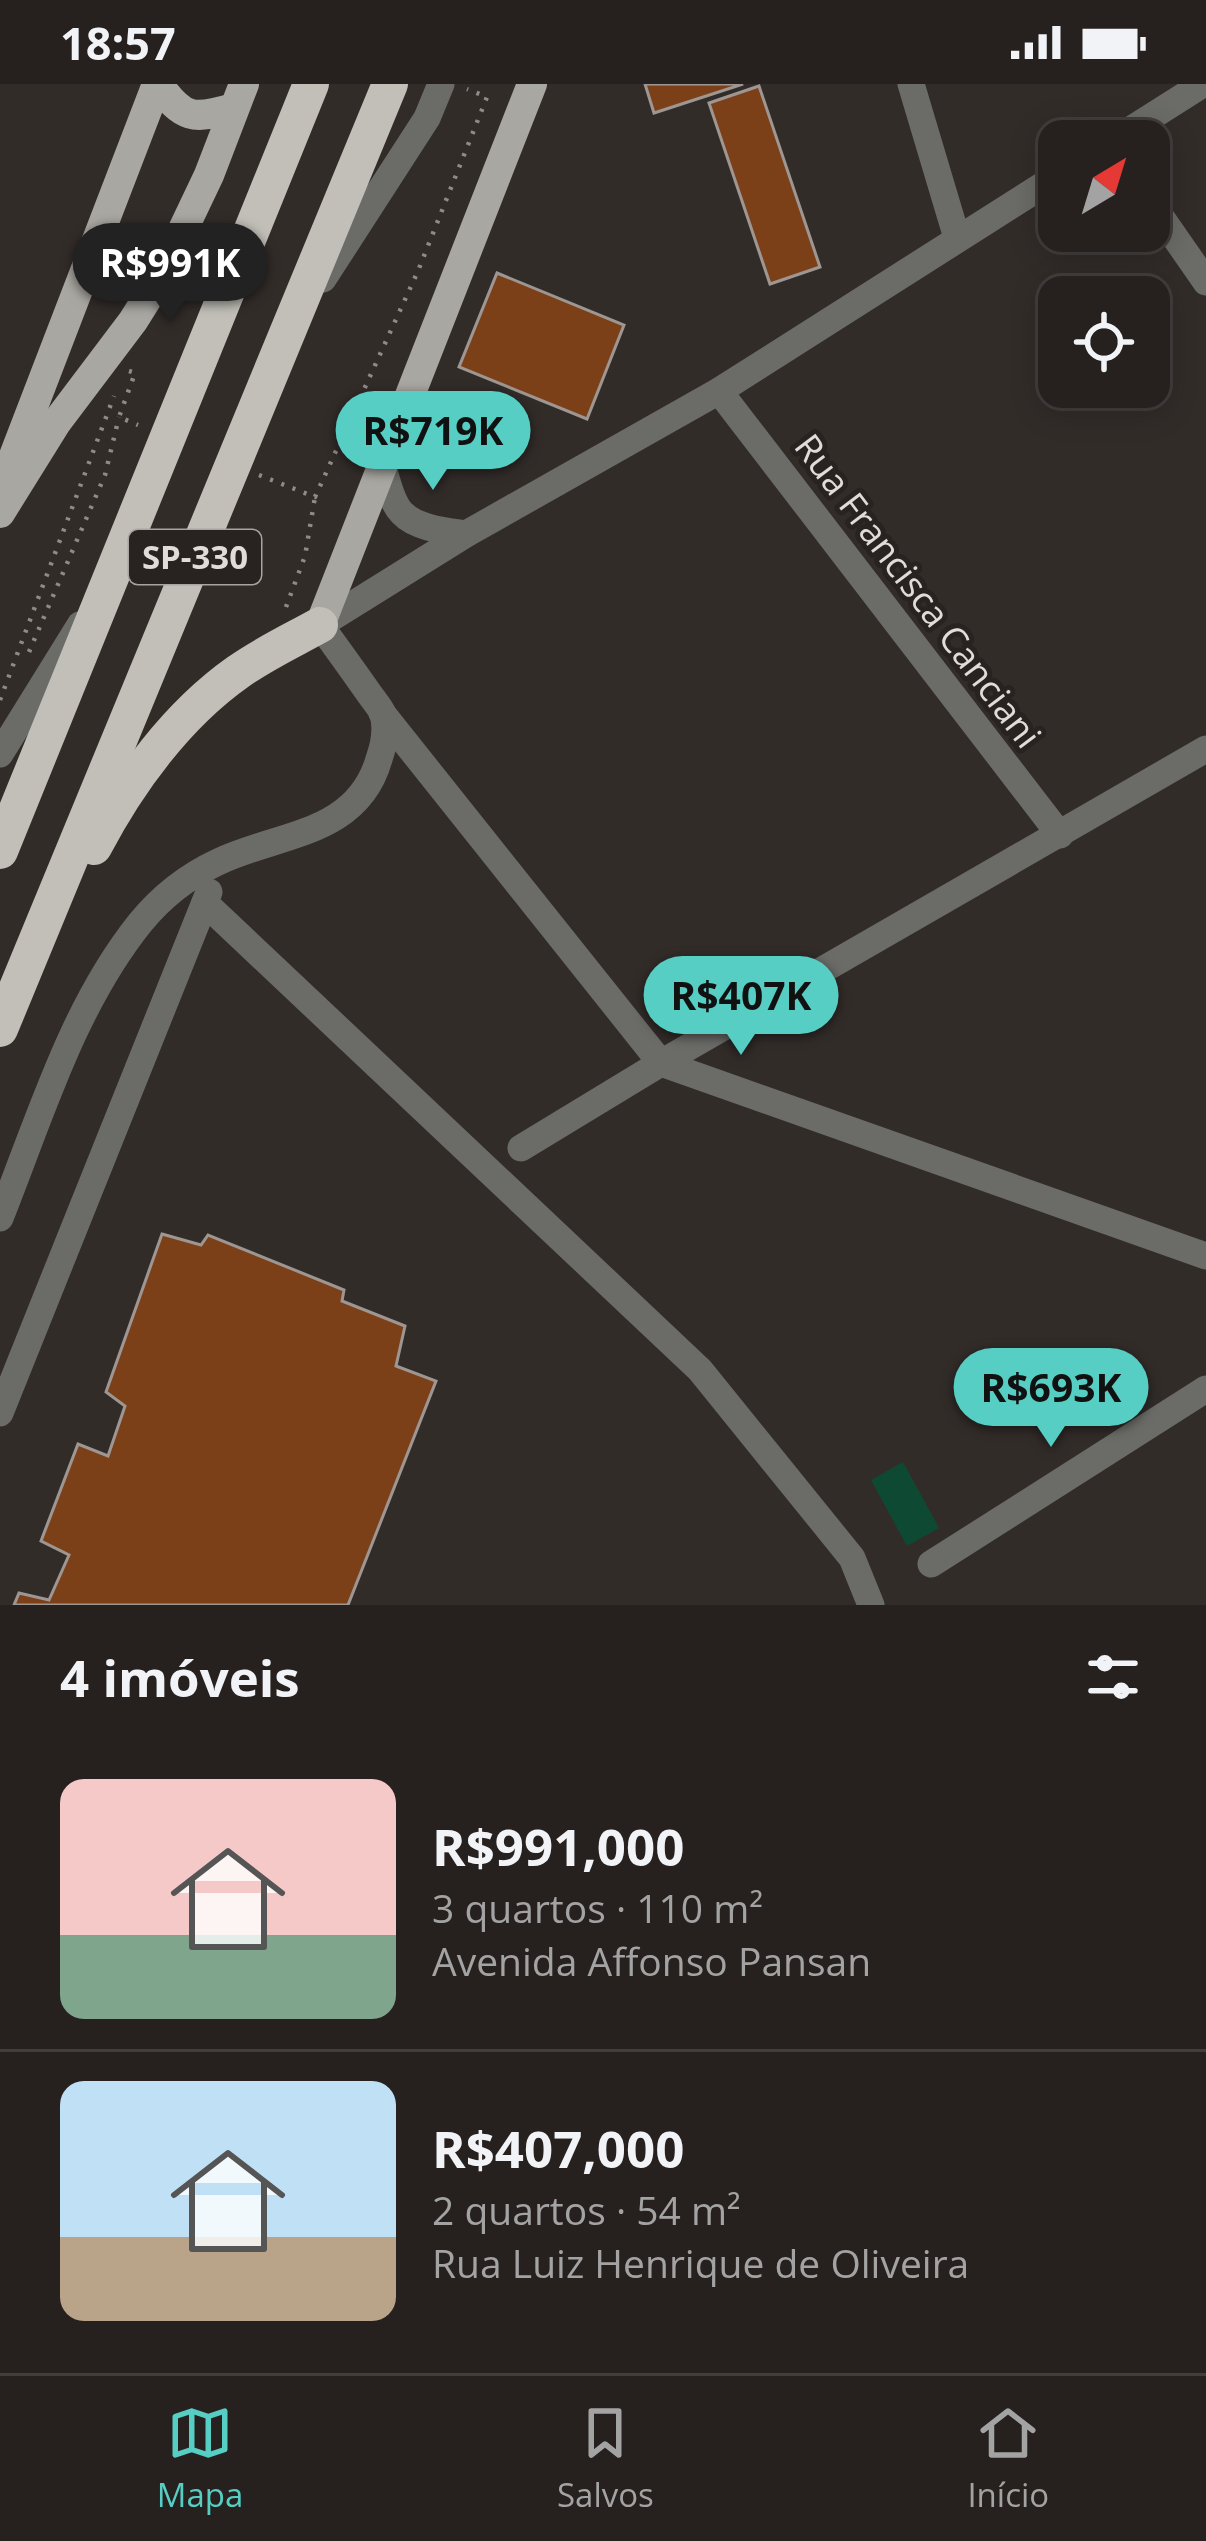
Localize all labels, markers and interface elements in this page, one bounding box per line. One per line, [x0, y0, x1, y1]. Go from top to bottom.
text: 18:57 [60, 12, 176, 73]
north arrow [1038, 120, 1170, 252]
map controls [1038, 120, 1170, 408]
pin: R$991K [72, 223, 268, 325]
text: R$991K [100, 235, 240, 288]
button: locate [1038, 276, 1170, 408]
pin: R$719K [335, 391, 531, 493]
text: R$719K [363, 403, 503, 456]
street label: Rua Francisca Canciani [784, 424, 1053, 758]
road number: SP-330 [129, 530, 261, 584]
pin: R$407K [643, 956, 839, 1058]
text: R$407K [671, 968, 811, 1021]
pin: R$693K [953, 1348, 1149, 1450]
text: R$693K [981, 1360, 1121, 1413]
text: 4 imóveis [60, 1642, 300, 1712]
icon: filters [1080, 1644, 1146, 1710]
text: R$991,000 [432, 1811, 684, 1881]
icon: home [156, 1827, 300, 1971]
text: 3 quartos · 110 m² [432, 1881, 763, 1934]
text: Avenida Affonso Pansan [432, 1934, 871, 1987]
text: R$407,000 [432, 2113, 684, 2183]
icon: home [156, 2129, 300, 2273]
text: 2 quartos · 54 m² [432, 2183, 741, 2236]
text: Rua Luiz Henrique de Oliveira [432, 2236, 969, 2289]
tab: Mapa [157, 2400, 243, 2517]
tab: Salvos [557, 2400, 654, 2517]
tab: Início [967, 2400, 1049, 2517]

